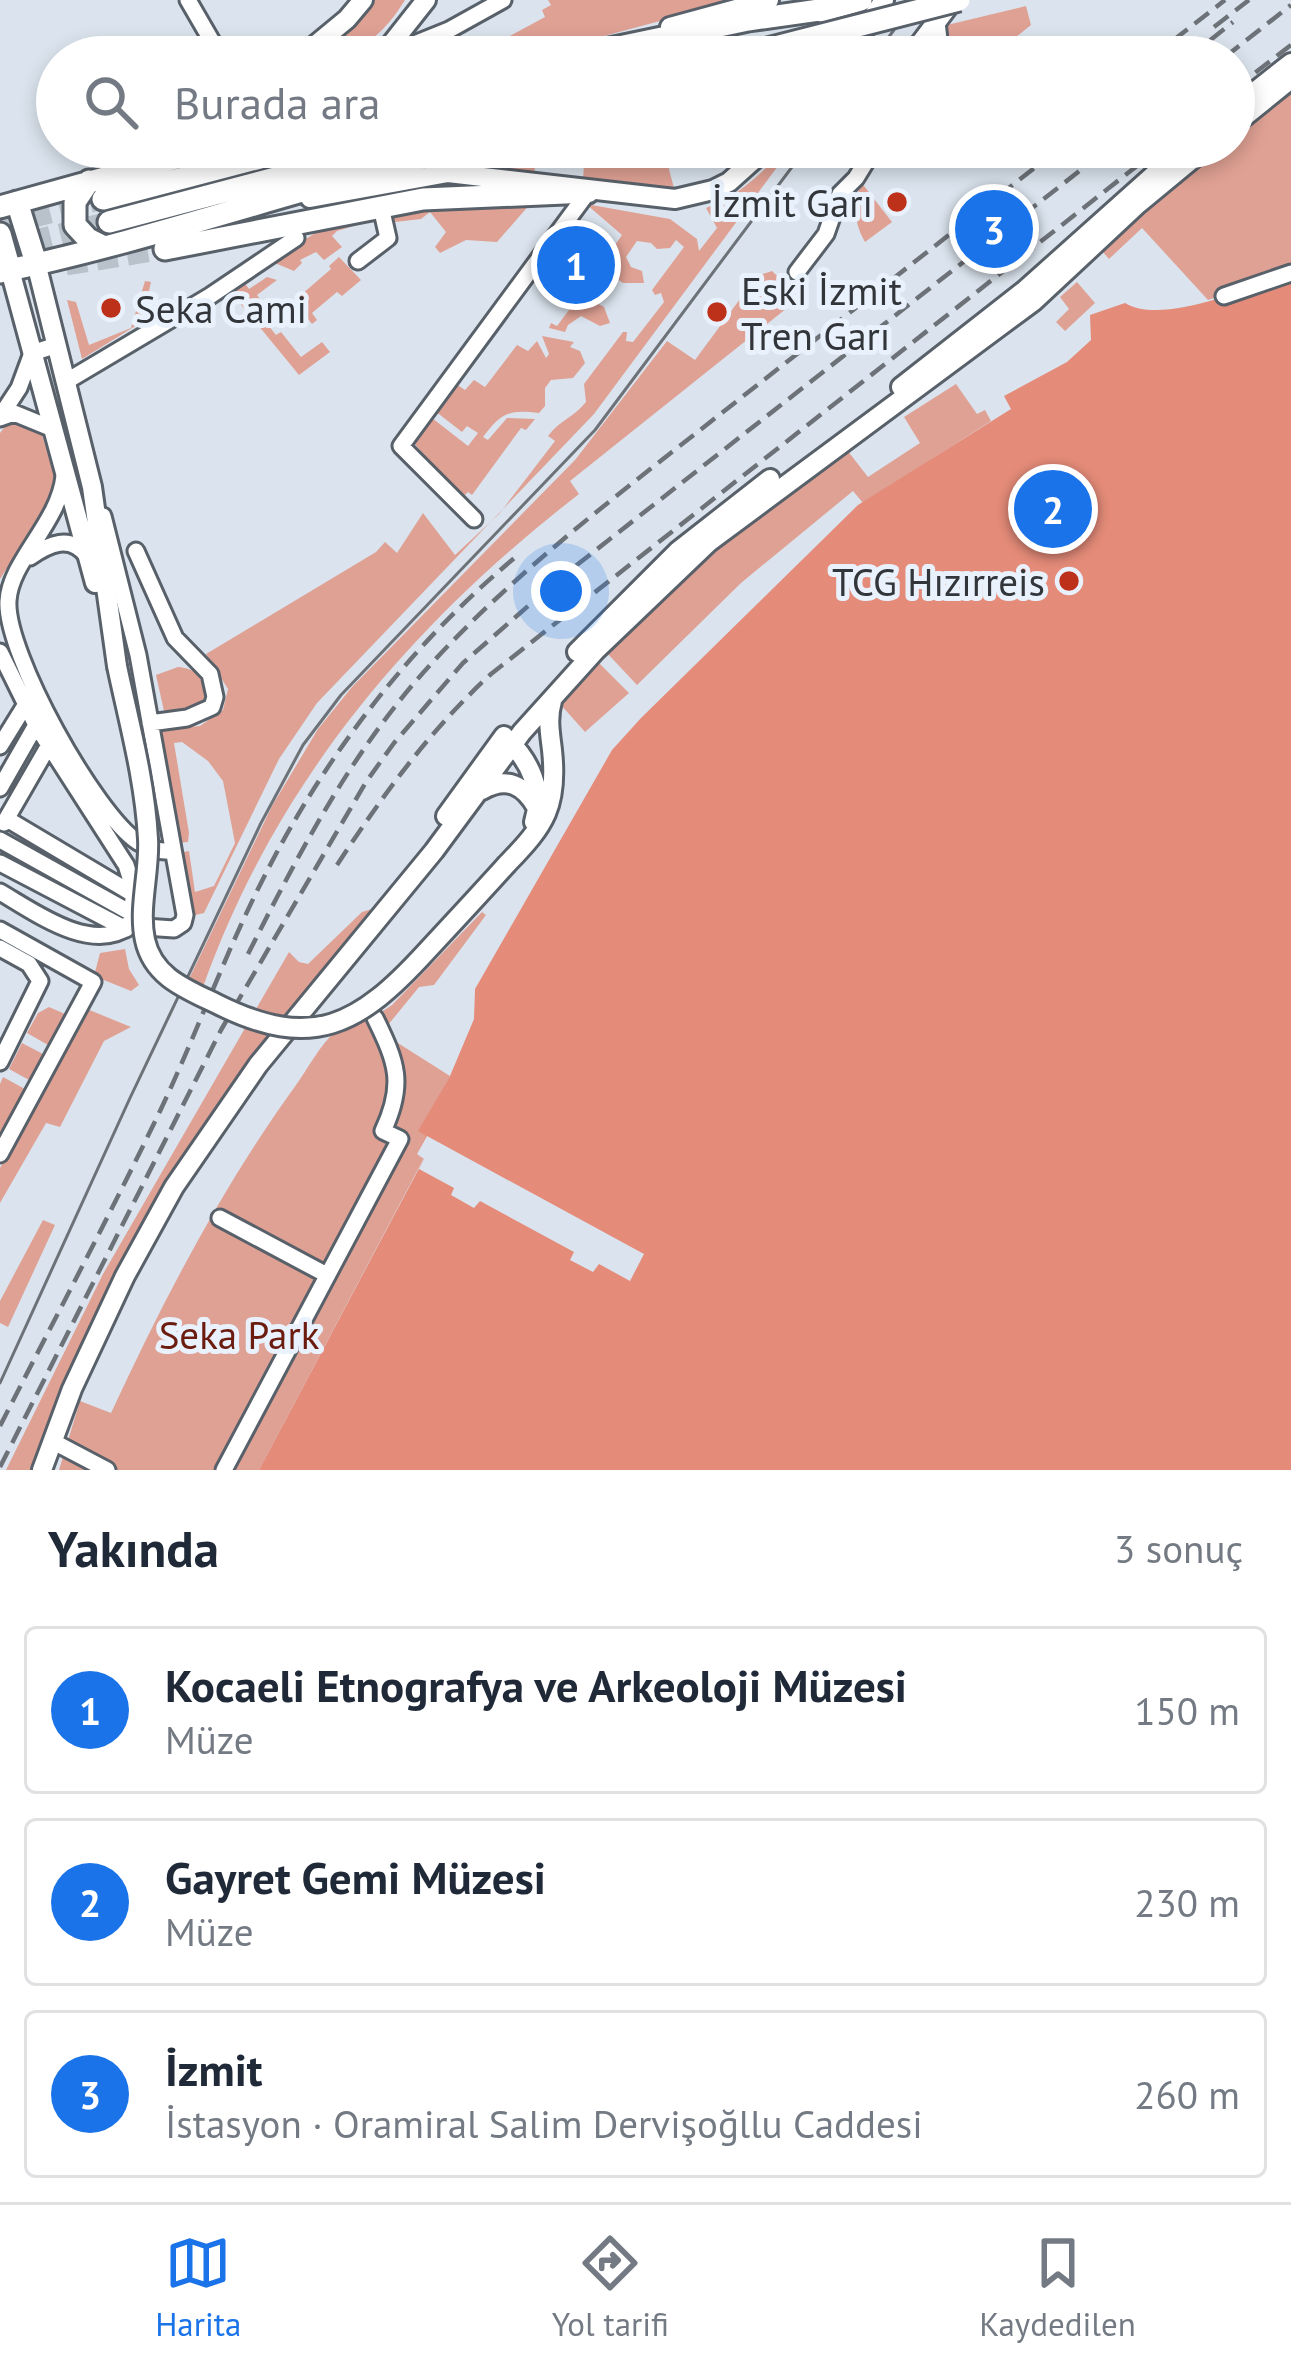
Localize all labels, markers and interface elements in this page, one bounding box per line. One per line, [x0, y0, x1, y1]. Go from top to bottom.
search box [36, 36, 1255, 168]
icon: search [78, 69, 144, 135]
text: Burada ara [174, 73, 381, 131]
place label: İzmit Garı [712, 177, 873, 228]
pin: 3 [955, 184, 1033, 274]
marker: İzmit Garı [884, 189, 910, 215]
pin: 1 [537, 220, 615, 310]
place label: Eski İzmit Tren Garı [741, 265, 902, 361]
place label: Seka Cami [135, 283, 307, 334]
marker: Seka Cami [98, 295, 124, 321]
marker: Eski İzmit Tren Garı [704, 299, 730, 325]
pin: 2 [1014, 464, 1092, 554]
place label: TCG Hızırreis [832, 556, 1045, 607]
your location [531, 561, 591, 621]
marker: TCG Hızırreis [1056, 568, 1082, 594]
park label: Seka Park [159, 1309, 320, 1360]
text: Yakında [48, 1515, 219, 1581]
text: 3 sonuç [1114, 1523, 1243, 1574]
text: Kocaeli Etnografya ve Arkeoloji Müzesi [165, 1656, 907, 1714]
text: 1 [79, 1685, 101, 1736]
text: 150 m [1134, 1685, 1240, 1736]
text: Müze [165, 1714, 254, 1765]
text: Gayret Gemi Müzesi [165, 1848, 546, 1906]
text: 2 [79, 1877, 101, 1928]
text: 230 m [1134, 1877, 1240, 1928]
text: Müze [165, 1906, 254, 1957]
text: İzmit [165, 2040, 262, 2098]
text: 3 [79, 2069, 101, 2120]
text: 260 m [1134, 2069, 1240, 2120]
text: İstasyon · Oramiral Salim Dervişoğllu Caddesi [165, 2098, 923, 2149]
tab: Harita [155, 2230, 241, 2345]
tab: Yol tarifi [552, 2230, 669, 2345]
tab: Kaydedilen [979, 2230, 1136, 2345]

